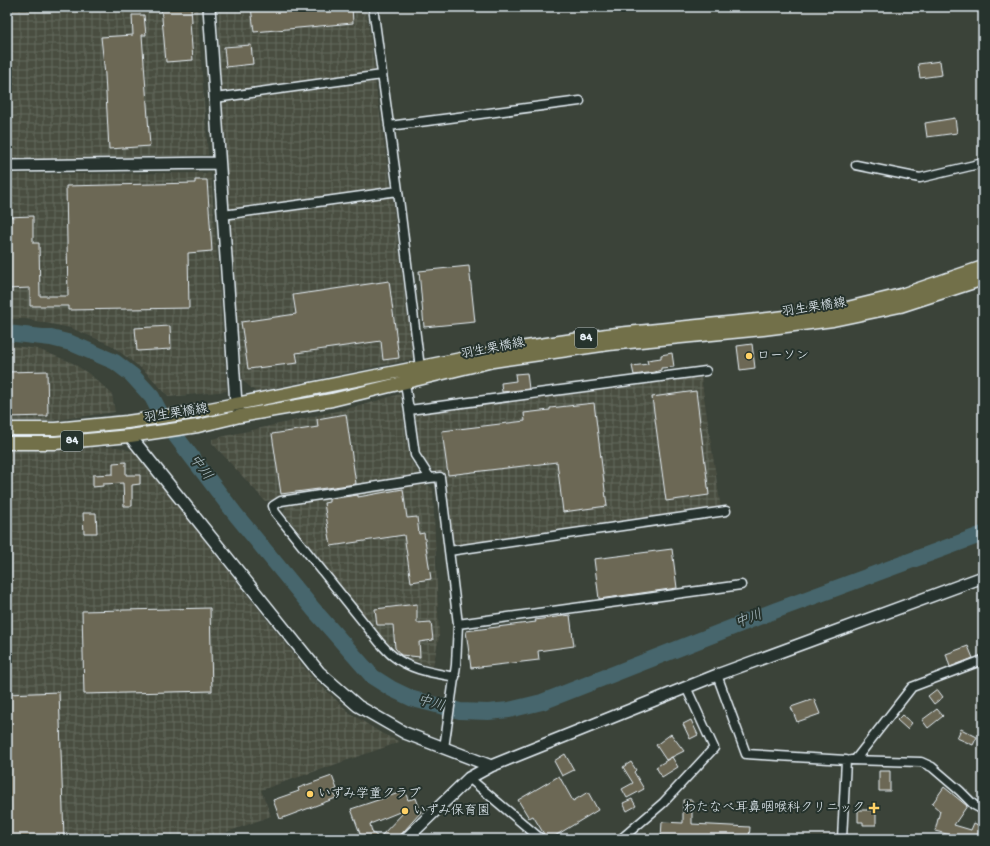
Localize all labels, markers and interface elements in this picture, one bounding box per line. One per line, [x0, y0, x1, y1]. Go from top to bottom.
street label: 羽生栗橋線 [781, 294, 848, 320]
road number: 84 [575, 328, 597, 348]
street label: 羽生栗橋線 [459, 334, 527, 363]
place label: ローソン [757, 349, 809, 364]
marker: ローソン [744, 351, 754, 361]
street label: 羽生栗橋線 [143, 400, 210, 426]
road number: 84 [61, 431, 83, 451]
water label: 中川 [185, 451, 216, 484]
water label: 中川 [733, 606, 765, 633]
water label: 中川 [415, 691, 447, 716]
place label: いずみ学童クラブ [318, 787, 421, 802]
marker: いずみ学童クラブ [305, 789, 315, 799]
place label: わたなべ耳鼻咽喉科クリニック [683, 799, 865, 816]
marker: わたなべ耳鼻咽喉科クリニック [868, 802, 880, 814]
place label: いずみ保育園 [413, 803, 490, 819]
marker: いずみ保育園 [400, 806, 410, 816]

